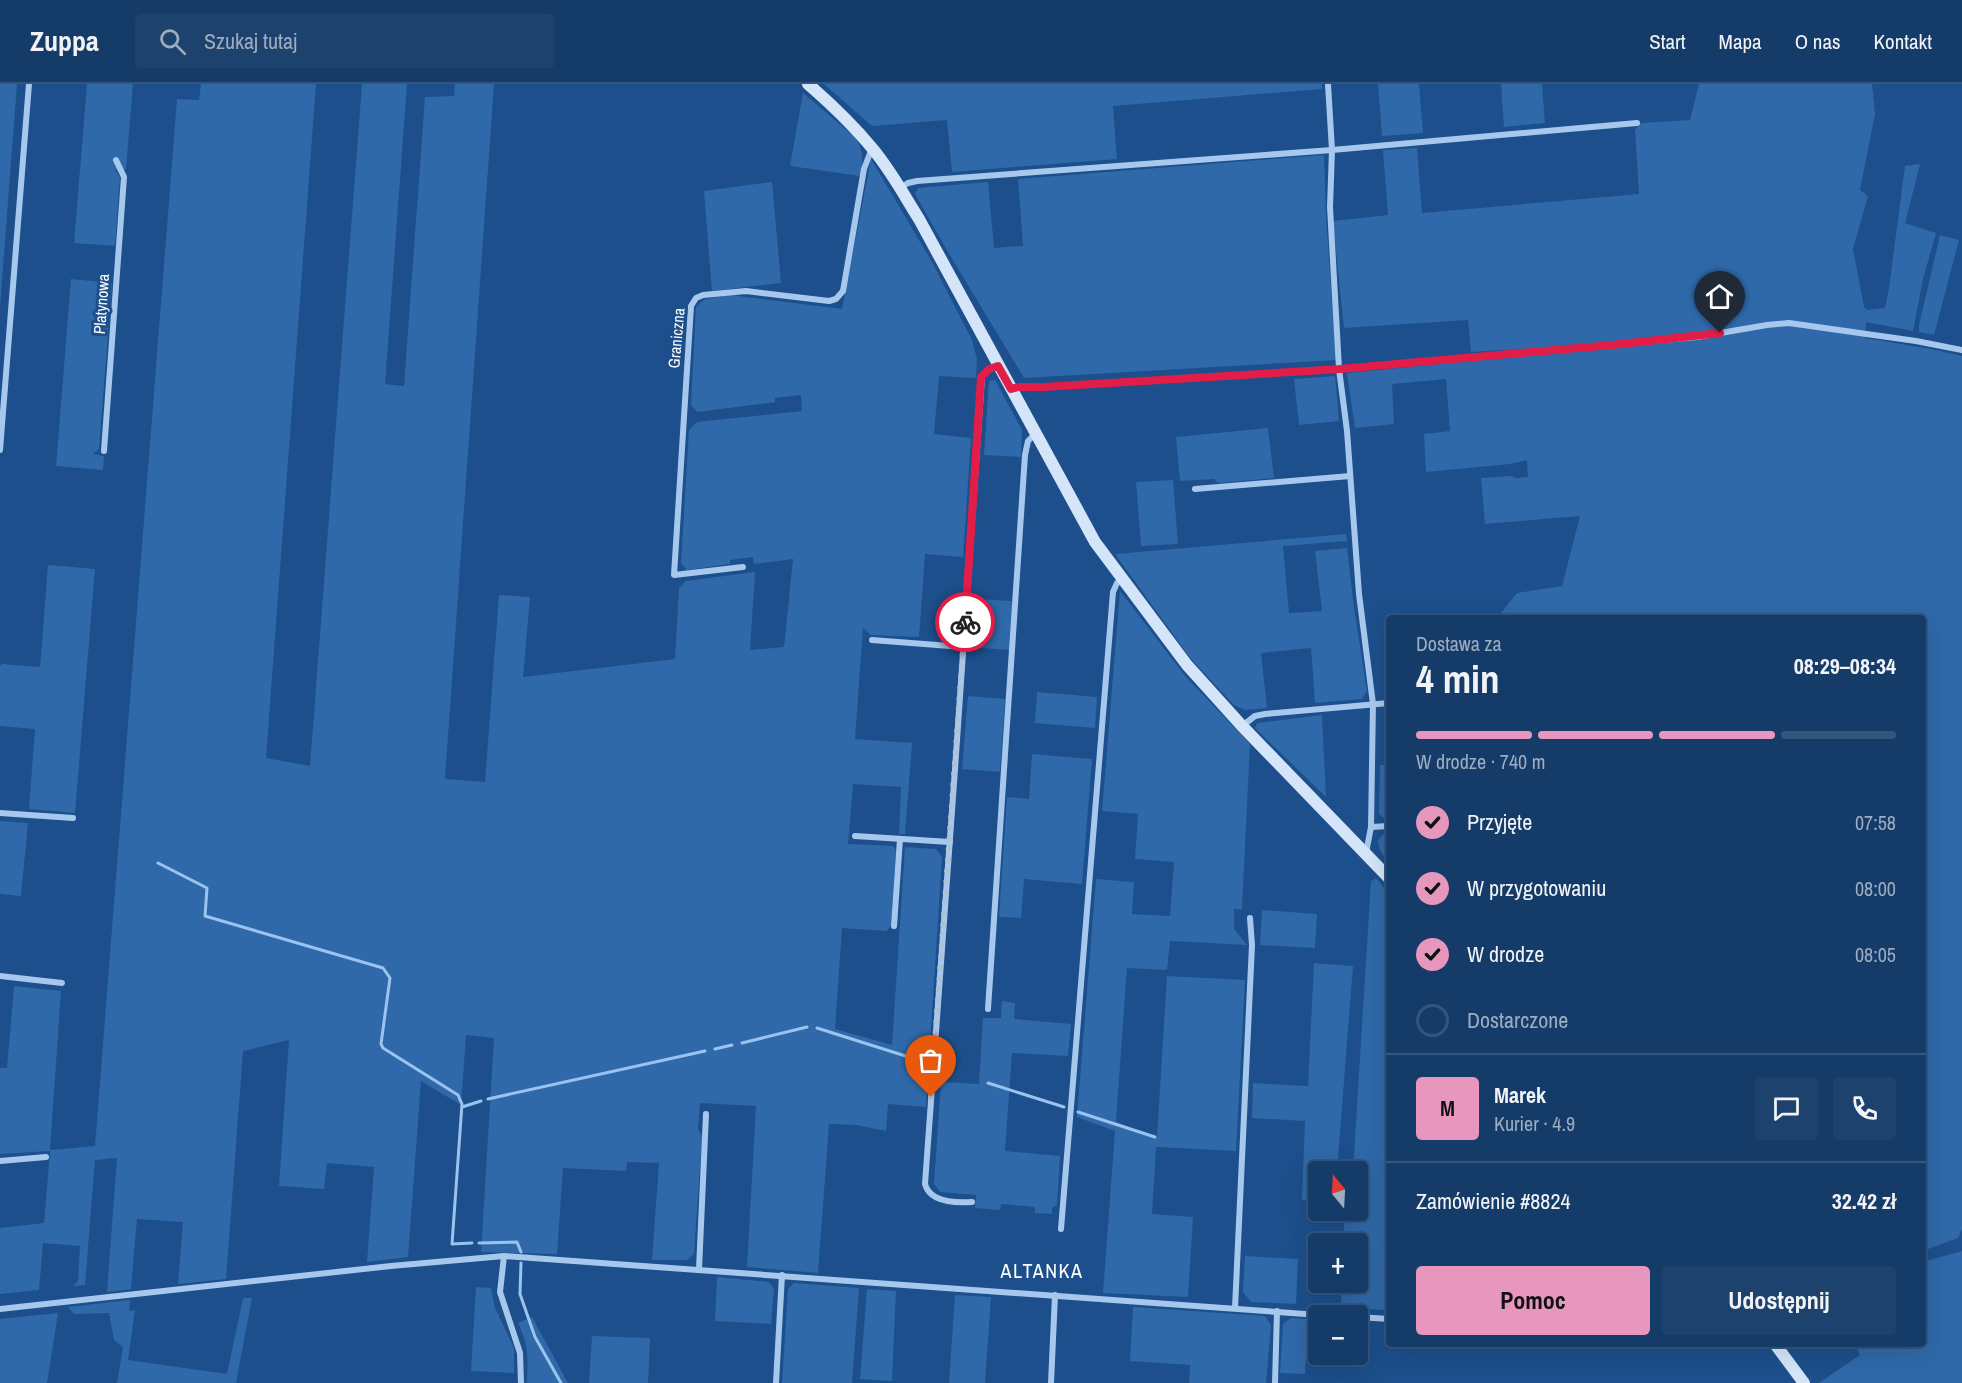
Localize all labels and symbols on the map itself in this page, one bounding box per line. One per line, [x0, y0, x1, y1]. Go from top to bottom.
pin [1694, 271, 1745, 333]
street label: Platynowa [88, 272, 114, 335]
street label: Graniczna [662, 306, 690, 369]
courier [935, 592, 995, 652]
pin [905, 1035, 956, 1097]
north arrow [1308, 1161, 1368, 1221]
district label: ALTANKA [1000, 1257, 1083, 1284]

